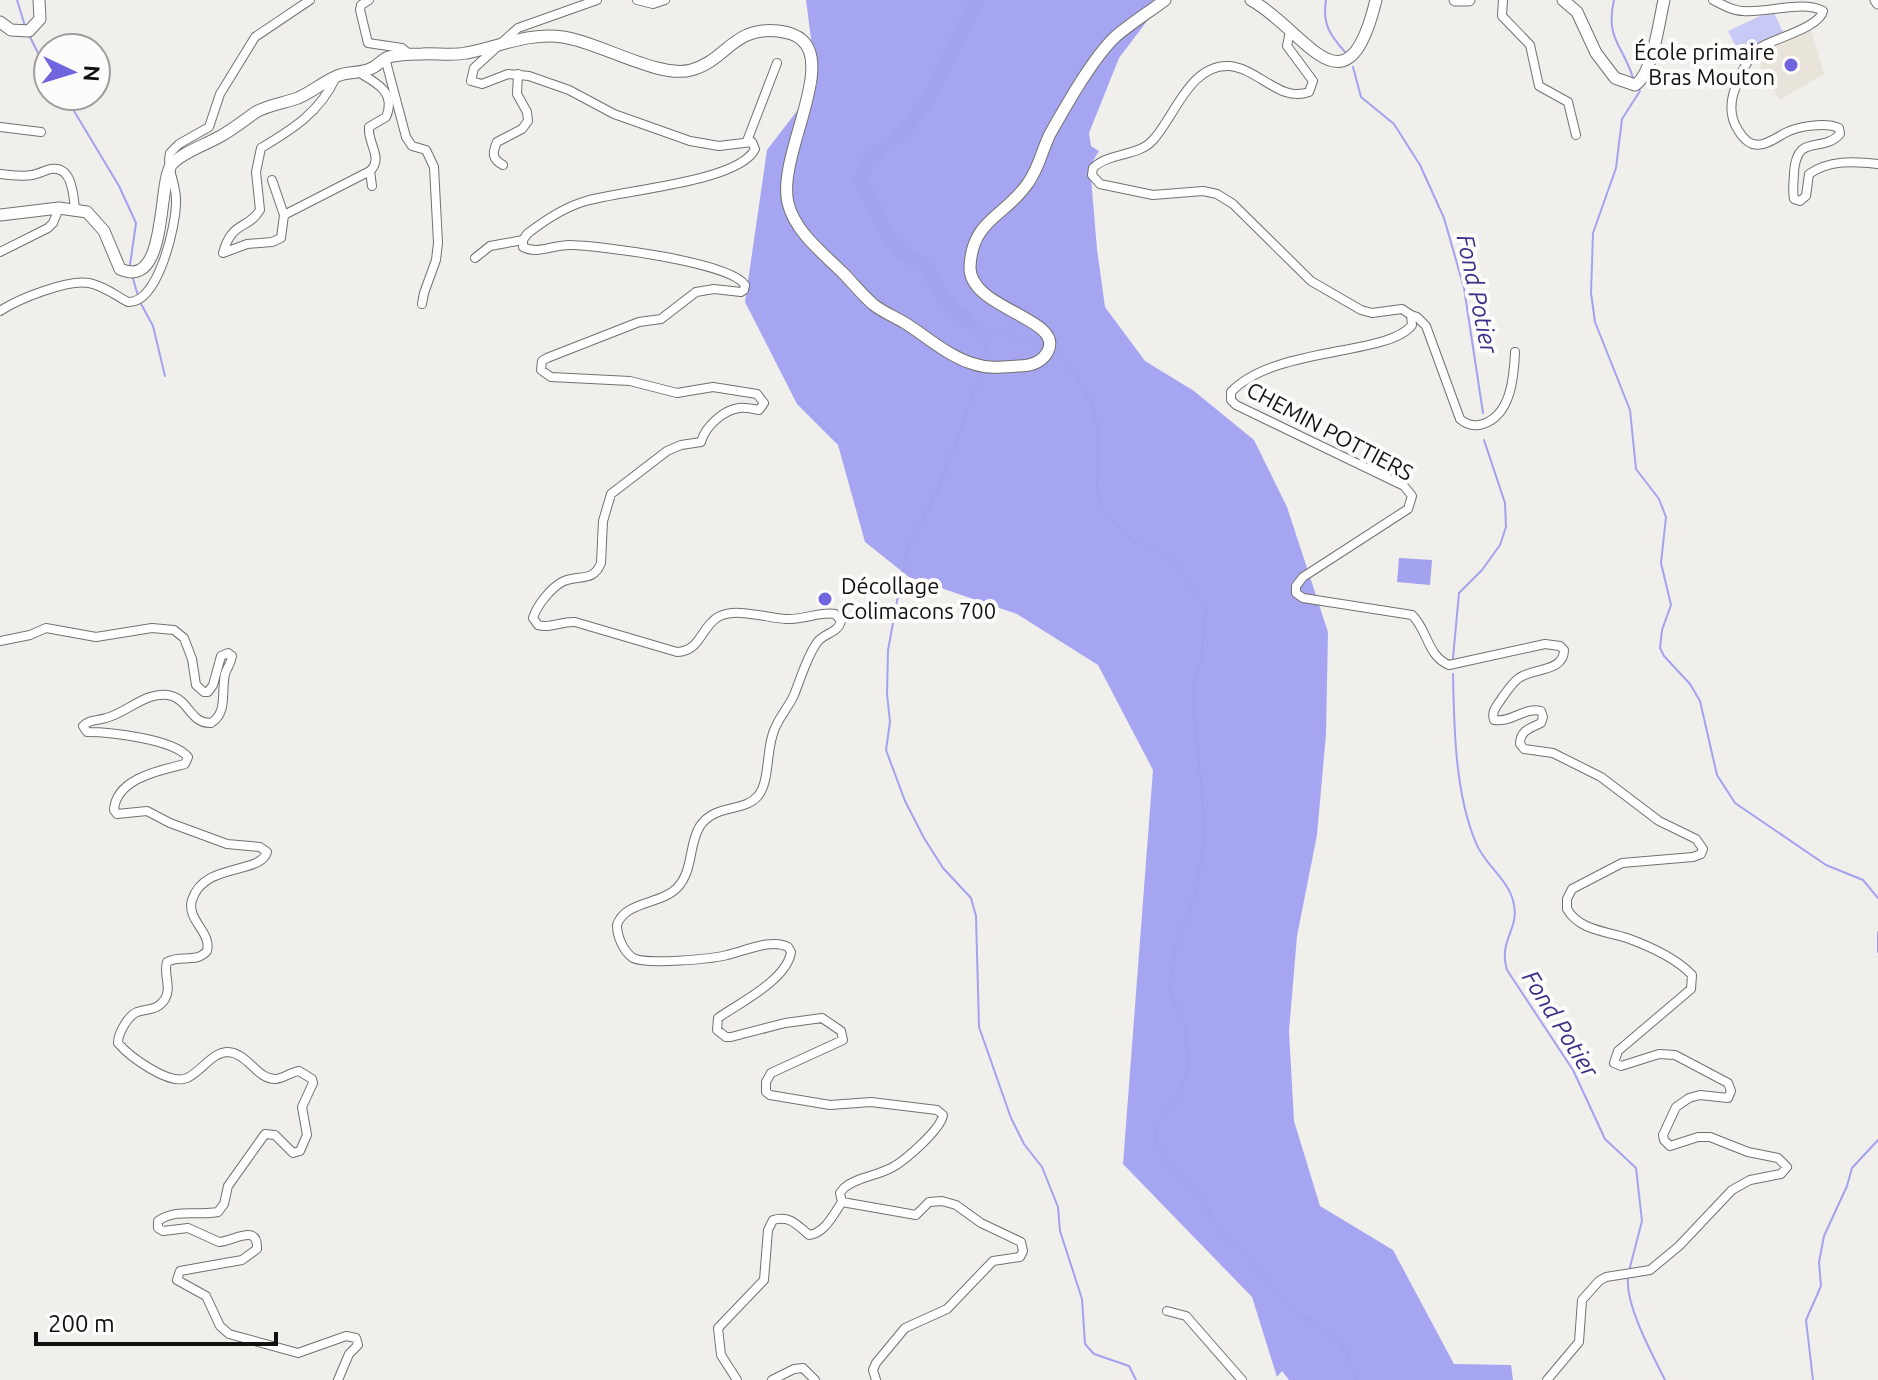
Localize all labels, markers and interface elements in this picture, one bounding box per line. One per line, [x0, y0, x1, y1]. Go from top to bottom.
north arrow [32, 32, 112, 112]
place label: École primaire Bras Mouton [1634, 38, 1775, 89]
marker: École primaire Bras Mouton [1782, 56, 1800, 74]
text: N [79, 64, 105, 82]
water label: Fond Potier [1452, 232, 1503, 357]
street label: CHEMIN POTTIERS [1243, 376, 1418, 485]
place label: Décollage Colimacons 700 [841, 573, 996, 623]
marker: Décollage Colimacons 700 [816, 590, 834, 608]
water label: Fond Potier [1517, 965, 1604, 1083]
scale bar [36, 1296, 276, 1346]
text: 200 m [48, 1310, 115, 1337]

